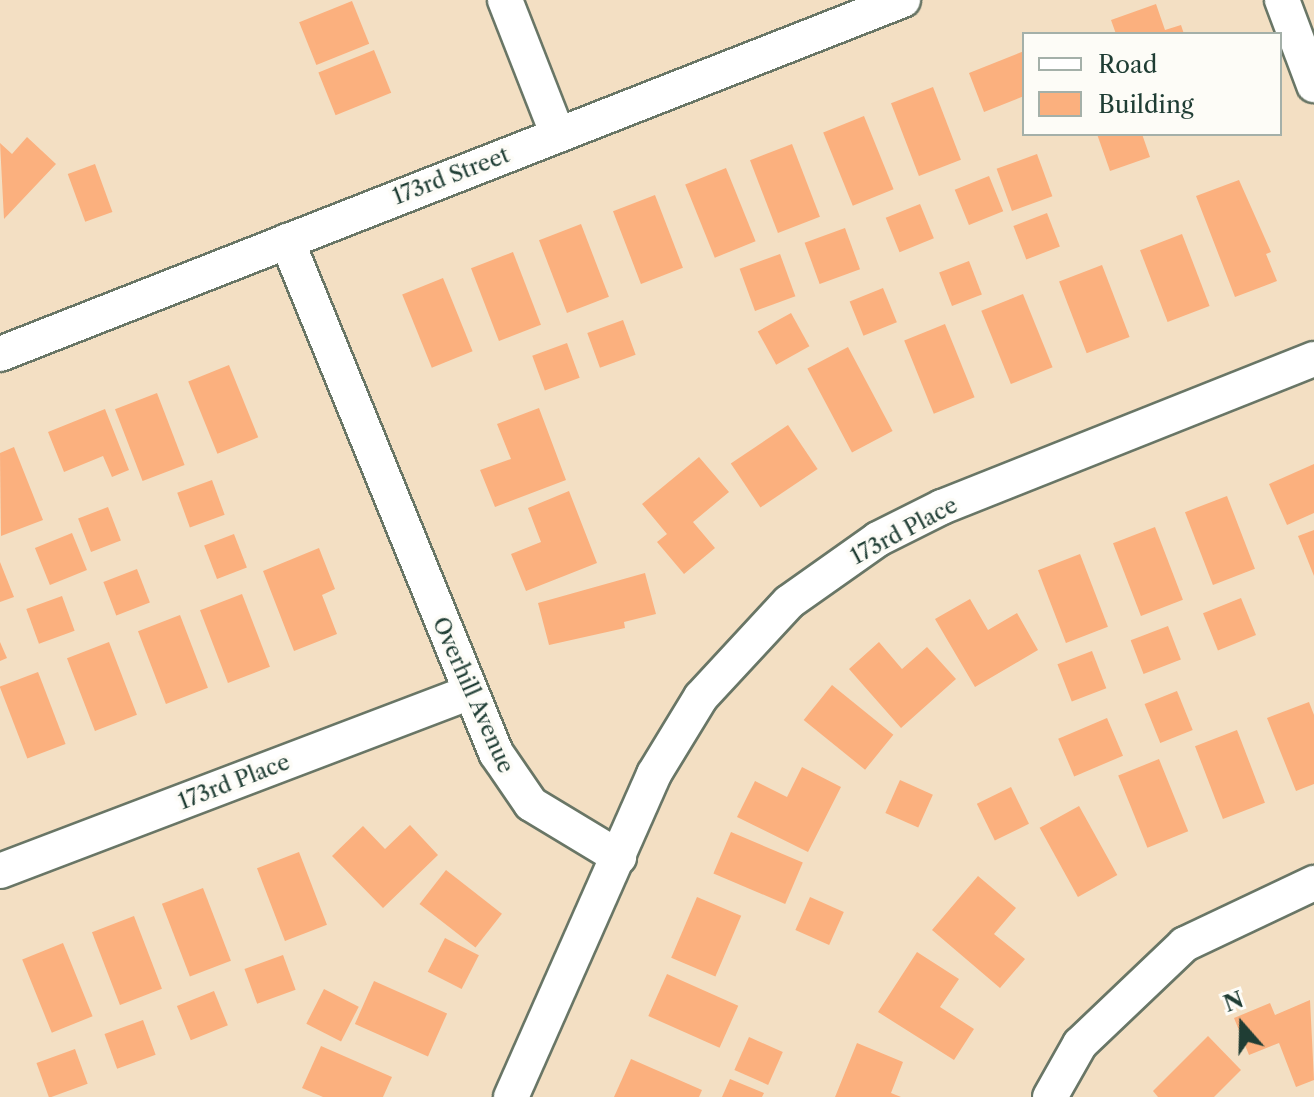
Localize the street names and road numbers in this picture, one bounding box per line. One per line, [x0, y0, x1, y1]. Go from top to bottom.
street label: 173rd Street [389, 142, 513, 210]
street label: 173rd Place [846, 492, 962, 570]
street label: Overhill Avenue [427, 613, 519, 777]
street label: 173rd Place [175, 749, 293, 815]

